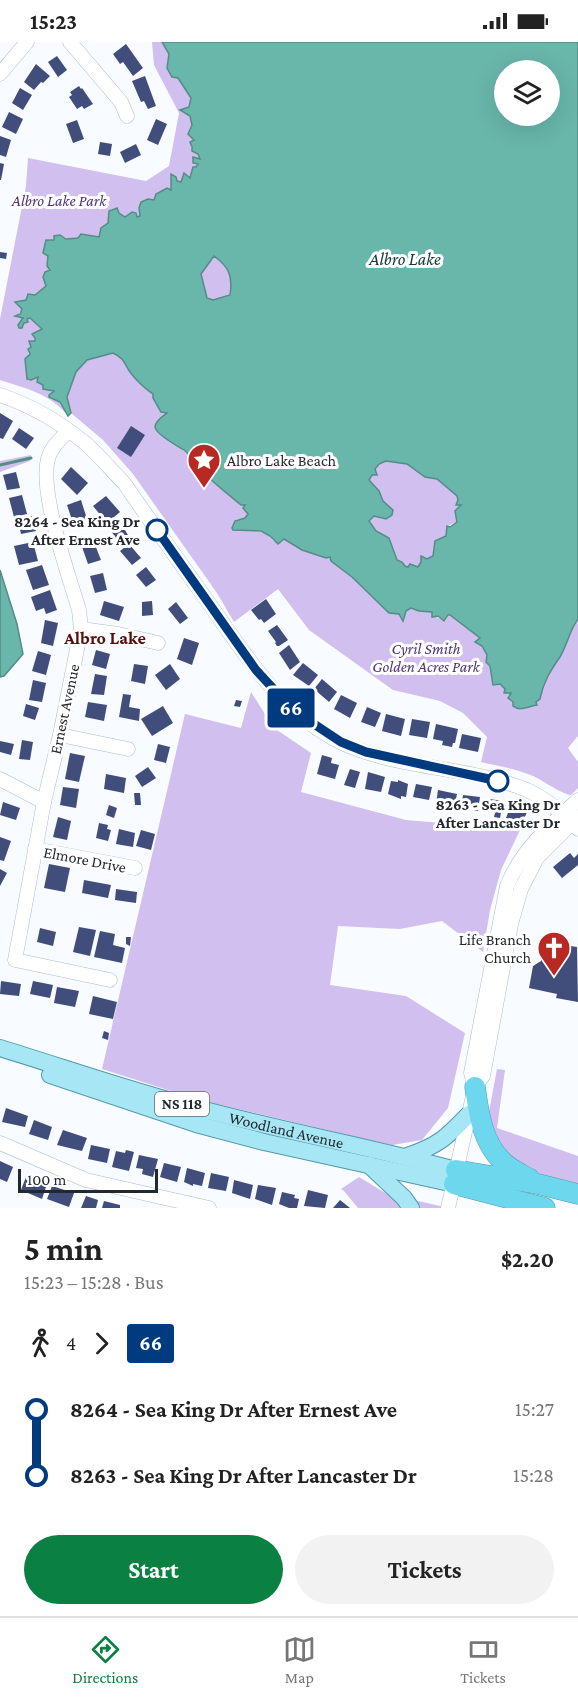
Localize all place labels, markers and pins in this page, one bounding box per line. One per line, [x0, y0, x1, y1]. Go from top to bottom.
place icon: Albro Lake Beach [186, 442, 222, 489]
place label: Albro Lake Beach [227, 452, 337, 469]
place label: 8264 - Sea King Dr After Ernest Ave [14, 513, 141, 548]
marker: 8264 - Sea King Dr After Ernest Ave [146, 519, 168, 541]
marker: 8263 - Sea King Dr After Lancaster Dr [487, 770, 509, 792]
place label: 8263 - Sea King Dr After Lancaster Dr [435, 796, 561, 831]
church icon: Life Branch Church [536, 930, 572, 977]
place label: Life Branch Church [459, 931, 531, 966]

